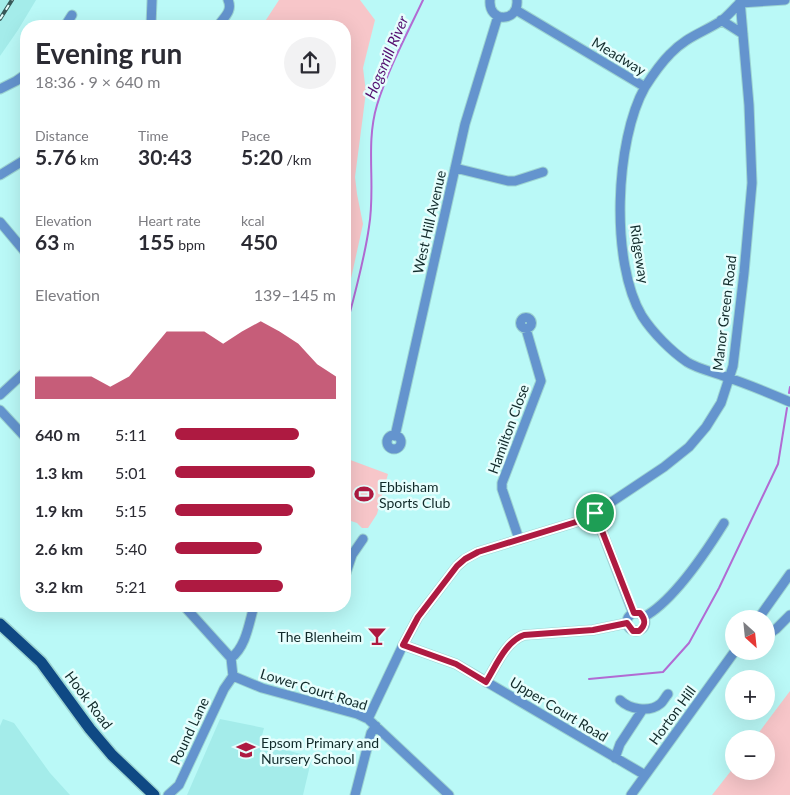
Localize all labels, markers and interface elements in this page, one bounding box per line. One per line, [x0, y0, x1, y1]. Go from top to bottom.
water label: Hogsmill River [360, 12, 412, 101]
street label: Meadway [589, 33, 650, 79]
text: Evening run [35, 36, 182, 70]
button: share [284, 37, 336, 89]
text: 18:36 · 9 × 640 m [35, 72, 160, 91]
text: Distance [35, 127, 89, 144]
text: Time [138, 127, 169, 144]
text: Pace [241, 127, 270, 144]
text: 5.76 [35, 144, 77, 169]
text: 30:43 [138, 144, 192, 169]
text: 5:20 [241, 144, 283, 169]
text: km [77, 151, 99, 168]
text: /km [283, 151, 312, 168]
street label: West Hill Avenue [409, 169, 449, 275]
text: Elevation [35, 212, 92, 229]
text: Heart rate [138, 212, 201, 229]
text: kcal [241, 212, 265, 229]
street label: Ridgeway [627, 223, 653, 285]
text: 63 [35, 229, 59, 254]
text: 155 [138, 229, 175, 254]
text: 450 [241, 229, 278, 254]
text: m [59, 236, 74, 253]
text: bpm [175, 236, 205, 253]
street label: Manor Green Road [708, 254, 740, 372]
text: Elevation [35, 285, 100, 304]
text: 139–145 m [254, 285, 336, 304]
street label: Hamilton Close [484, 382, 532, 476]
text: 640 m [35, 425, 80, 444]
text: 5:11 [115, 425, 147, 444]
text: 1.3 km [35, 463, 83, 482]
text: 5:01 [115, 463, 147, 482]
place label: Ebbisham Sports Club [379, 478, 450, 511]
sports icon: Ebbisham Sports Club [353, 483, 375, 505]
pin [574, 492, 616, 534]
icon: arrive [581, 499, 609, 527]
text: 1.9 km [35, 501, 83, 520]
text: 5:15 [115, 501, 147, 520]
text: 2.6 km [35, 539, 83, 558]
text: 5:40 [115, 539, 147, 558]
text: 3.2 km [35, 577, 83, 596]
text: 5:21 [115, 577, 147, 596]
north arrow [725, 610, 775, 660]
map controls [725, 610, 775, 780]
bar icon: The Blenheim [366, 625, 388, 647]
place label: The Blenheim [278, 628, 362, 645]
street label: Lower Court Road [258, 665, 370, 713]
street label: Hook Road [62, 668, 116, 732]
button: + [725, 670, 775, 720]
street label: Upper Court Road [507, 673, 611, 745]
street label: Horton Hill [645, 682, 699, 748]
street label: Pound Lane [166, 695, 212, 767]
button: − [725, 730, 775, 780]
place label: Epsom Primary and Nursery School [261, 734, 379, 767]
school or university icon: Epsom Primary and Nursery School [235, 739, 257, 761]

